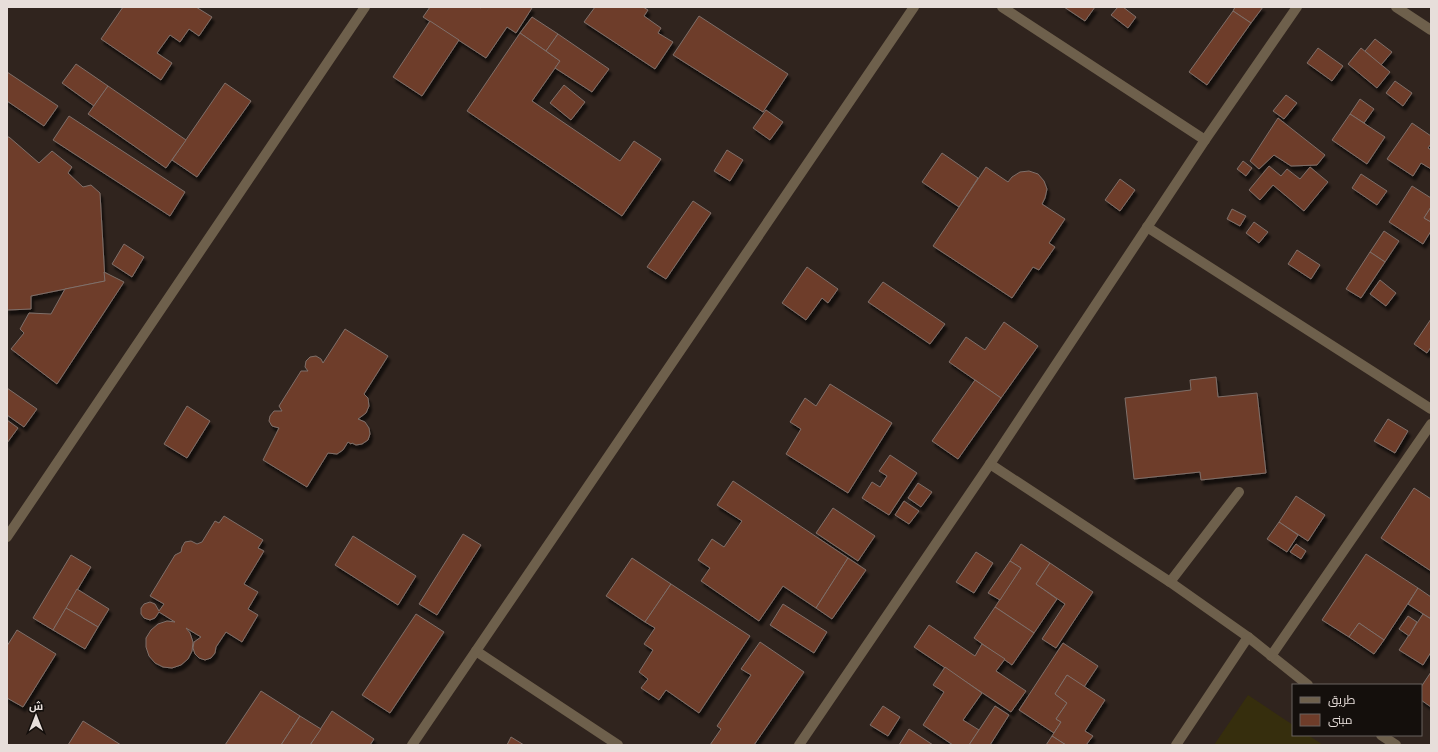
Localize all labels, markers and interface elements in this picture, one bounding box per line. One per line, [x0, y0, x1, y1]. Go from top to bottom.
legend [1292, 684, 1422, 736]
text: طريق [1328, 690, 1356, 709]
north arrow [16, 696, 56, 736]
text: ش [29, 698, 43, 714]
text: مبنى [1328, 710, 1353, 729]

